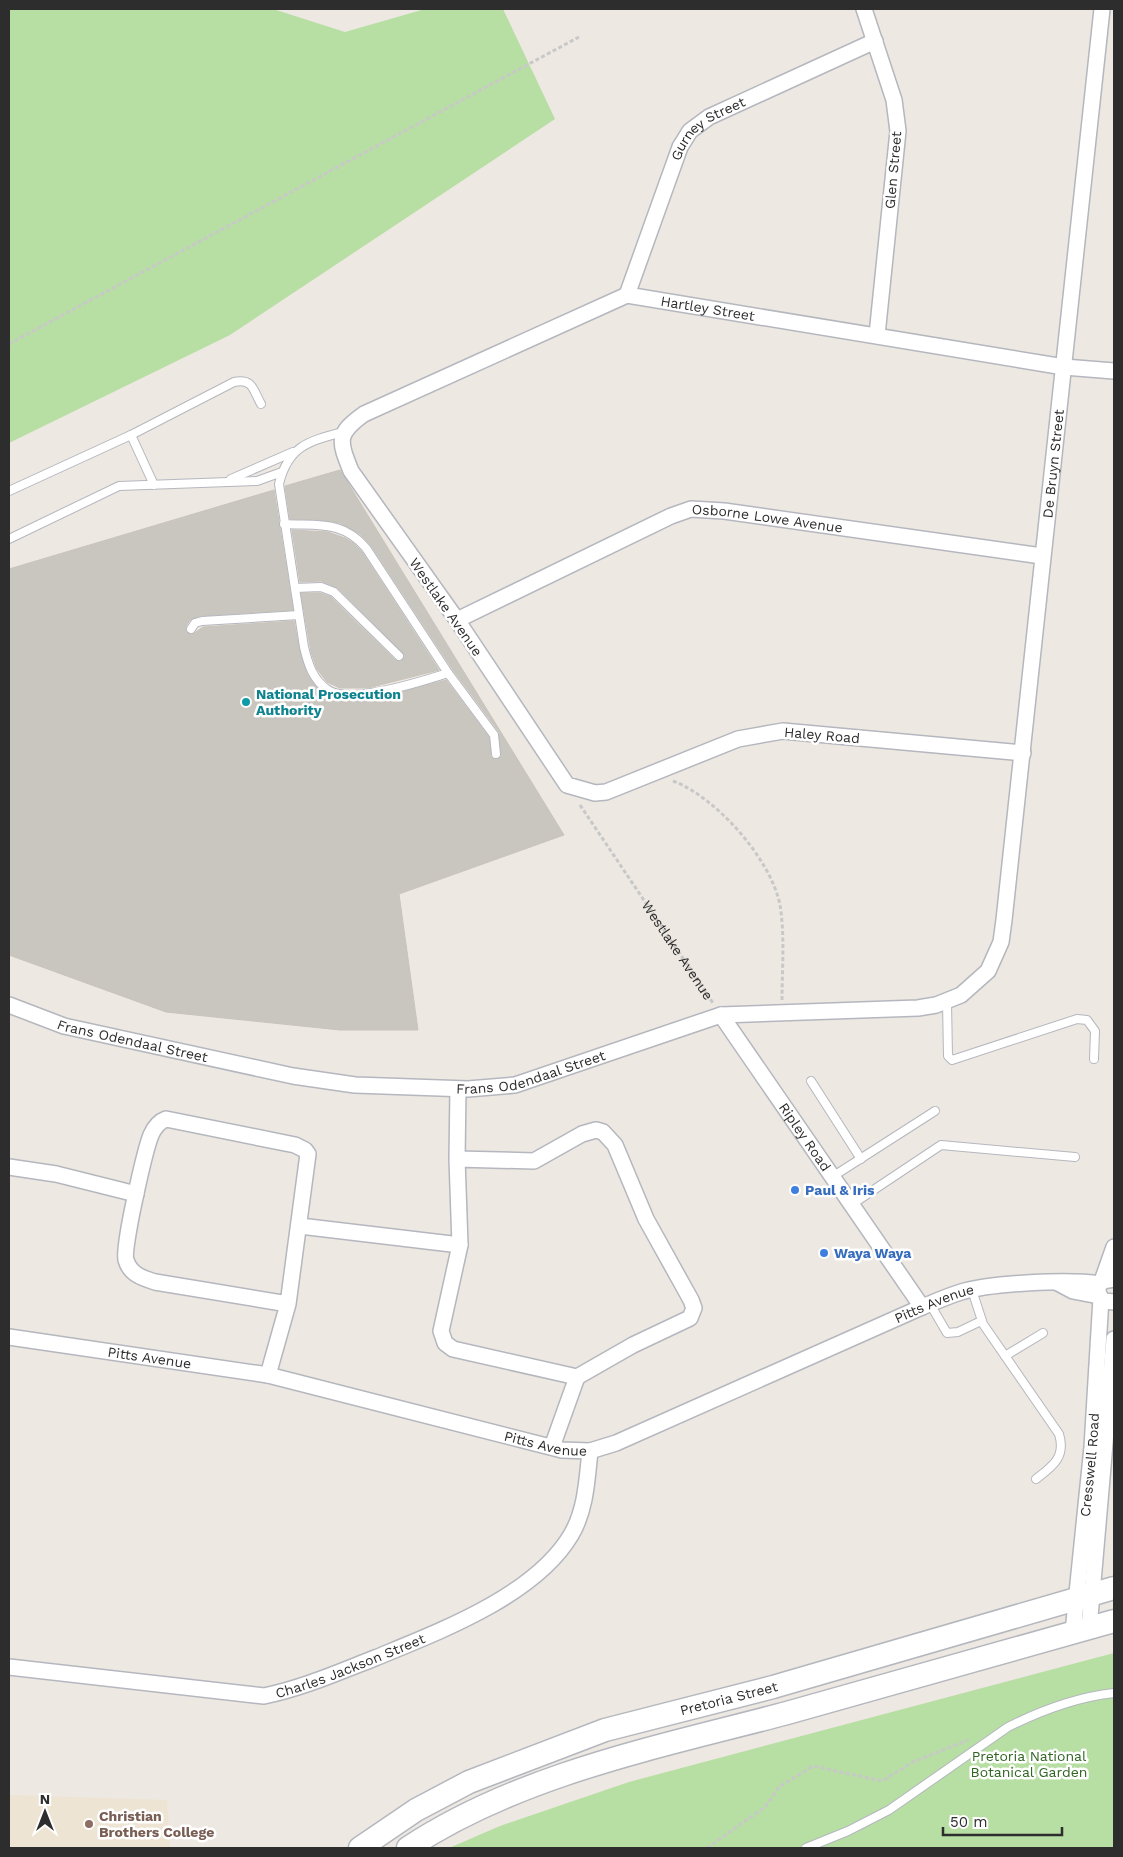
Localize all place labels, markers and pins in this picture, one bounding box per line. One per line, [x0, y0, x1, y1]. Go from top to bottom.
place label: National Prosecution Authority [256, 686, 401, 718]
marker: National Prosecution Authority [240, 696, 252, 708]
place label: Paul & Iris [805, 1182, 875, 1198]
marker: Paul & Iris [789, 1184, 801, 1196]
place label: Waya Waya [834, 1245, 912, 1261]
marker: Waya Waya [818, 1247, 830, 1259]
place label: Christian Brothers College [99, 1808, 214, 1840]
marker: Christian Brothers College [83, 1818, 95, 1830]

